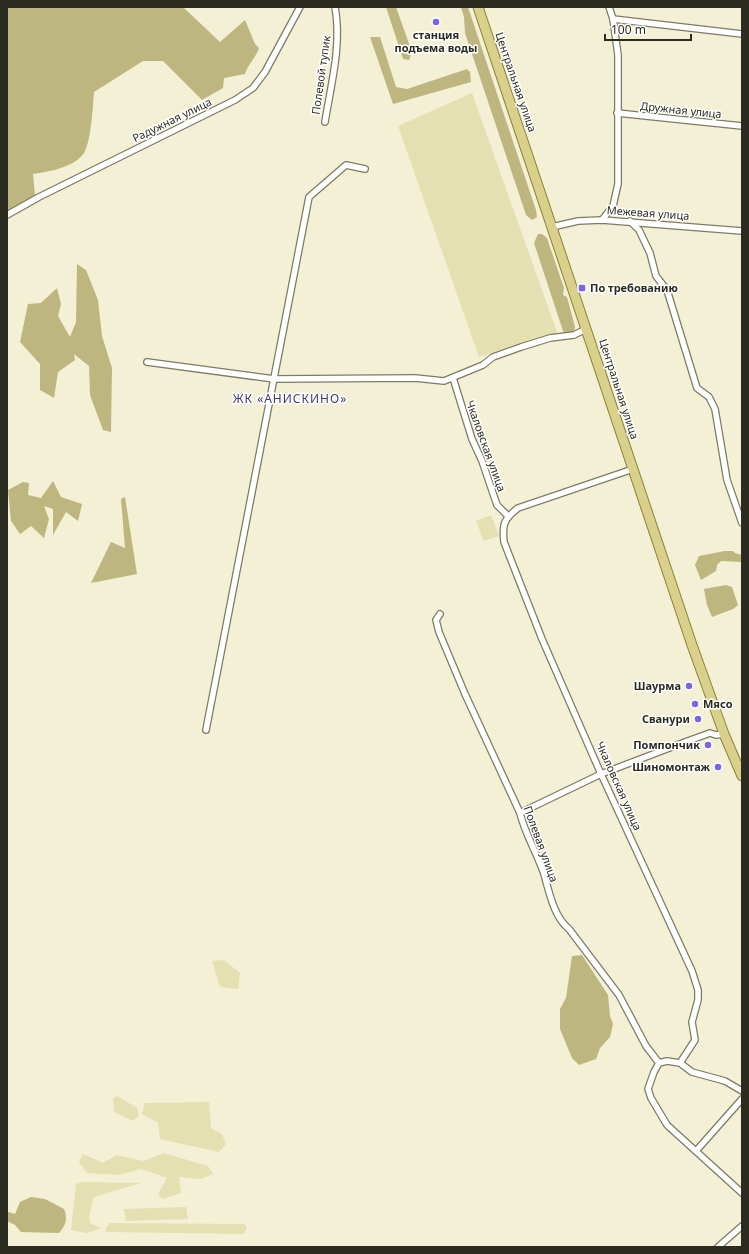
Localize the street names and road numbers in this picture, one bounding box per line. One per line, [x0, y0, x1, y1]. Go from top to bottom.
street label: Центральная улица [492, 30, 541, 134]
street label: Полевой тупик [308, 34, 333, 115]
street label: Радужная улица [130, 94, 214, 145]
street label: Дружная улица [640, 98, 722, 121]
street label: Межевая улица [606, 202, 690, 223]
street label: Центральная улица [596, 337, 643, 441]
street label: Чкаловская улица [463, 398, 510, 493]
street label: Чкаловская улица [593, 739, 646, 833]
street label: Полевая улица [521, 804, 562, 884]

